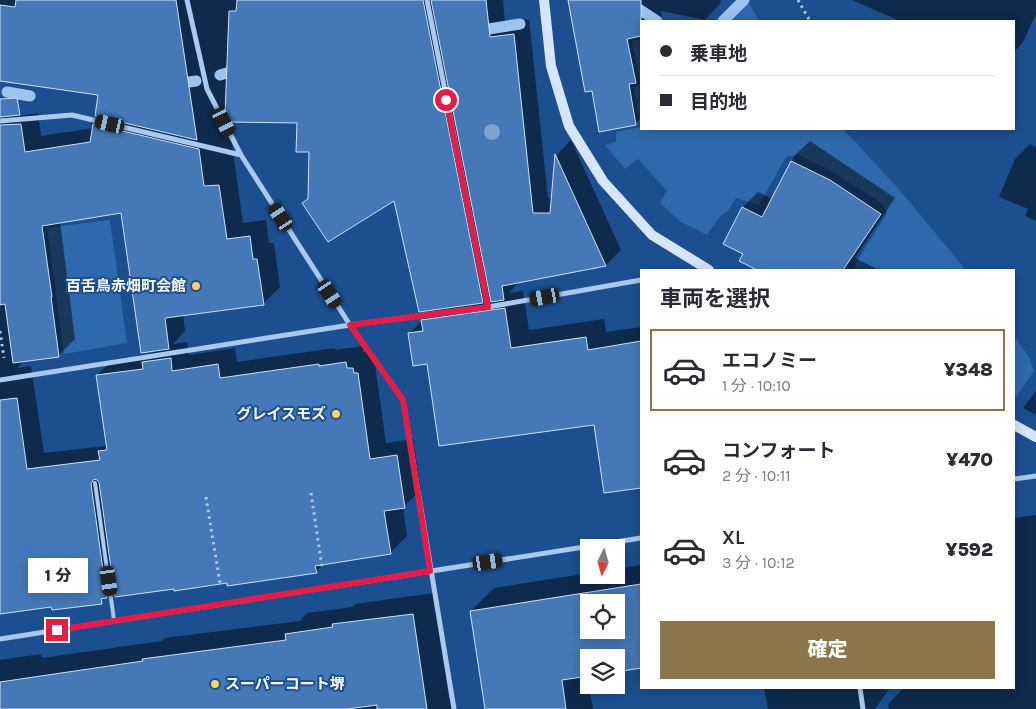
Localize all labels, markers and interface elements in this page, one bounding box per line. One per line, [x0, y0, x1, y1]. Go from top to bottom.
text: 乗車地 [690, 43, 747, 65]
route start [435, 89, 457, 111]
text: 目的地 [690, 91, 747, 113]
car [210, 105, 237, 139]
car [93, 113, 126, 135]
car [266, 200, 295, 234]
place label: 百舌鳥赤畑町会館 [66, 277, 186, 295]
car [315, 277, 344, 311]
marker: 百舌鳥赤畑町会館 [190, 280, 202, 292]
text: 車両を選択 [660, 286, 770, 312]
car [528, 287, 561, 307]
icon: car [662, 348, 707, 393]
text: エコノミー [722, 350, 817, 372]
text: ¥348 [944, 359, 993, 381]
text: 1 分 · 10:10 [722, 376, 791, 395]
place label: グレイスモズ [236, 405, 326, 423]
marker: グレイスモズ [330, 408, 342, 420]
icon: car [662, 438, 707, 483]
text: コンフォート [722, 440, 835, 462]
text: ¥470 [946, 449, 993, 471]
text: 2 分 · 10:11 [722, 466, 791, 485]
text: XL [722, 527, 744, 549]
icon: car [662, 528, 707, 573]
north arrow [580, 539, 625, 584]
map controls [580, 539, 625, 694]
text: ¥592 [945, 539, 993, 561]
car [472, 552, 503, 572]
text: 3 分 · 10:12 [722, 553, 795, 572]
callout: 1 分 [27, 558, 87, 592]
car [99, 565, 118, 597]
text: 1 分 [45, 566, 71, 585]
button: locate [580, 594, 625, 639]
route end [46, 619, 68, 641]
button: 確定 [660, 621, 995, 679]
button: layers [580, 649, 625, 694]
place label: スーパーコート堺 [225, 675, 345, 693]
marker: スーパーコート堺 [209, 678, 221, 690]

